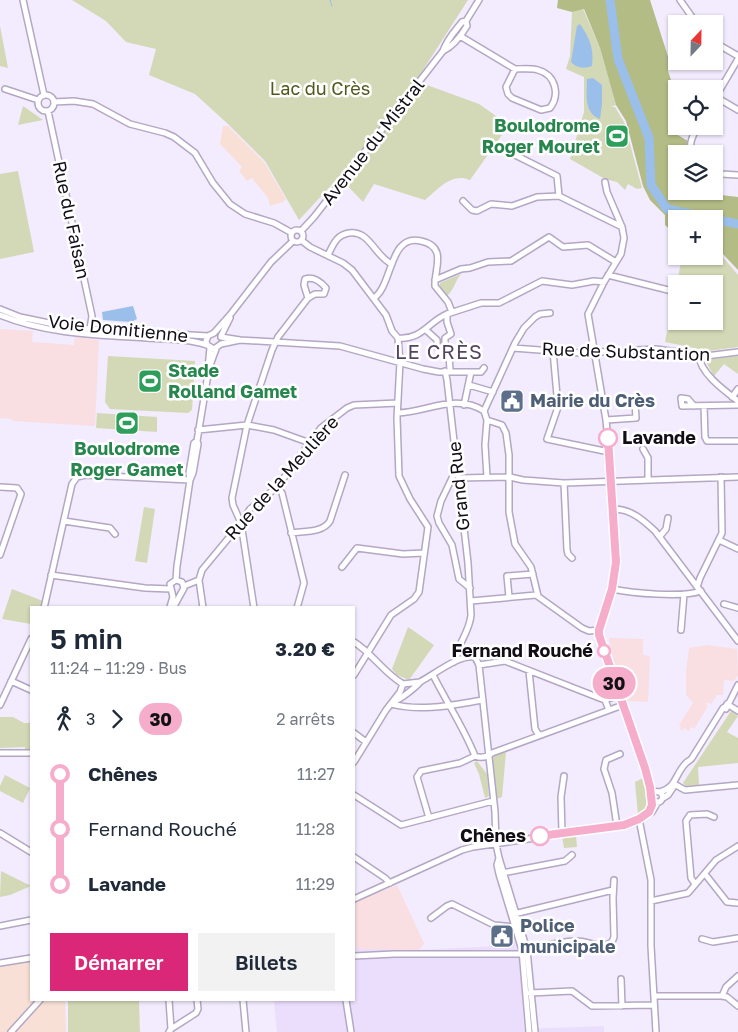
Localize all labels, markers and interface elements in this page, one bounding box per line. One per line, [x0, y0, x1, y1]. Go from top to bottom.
north arrow [668, 15, 722, 70]
map controls [668, 15, 723, 330]
street label: Avenue du Mistral [316, 74, 429, 209]
park label: Lac du Crès [270, 77, 370, 99]
button: locate [668, 80, 723, 135]
place label: Boulodrome Roger Mouret [482, 114, 600, 157]
sports icon: Boulodrome Roger Mouret [604, 123, 630, 149]
button: layers [668, 145, 723, 200]
street label: Rue du Faisan [49, 159, 95, 281]
button: + [668, 210, 723, 265]
button: − [668, 275, 723, 330]
street label: Voie Domitienne [47, 310, 189, 346]
street label: Rue de Substantion [541, 337, 711, 365]
district label: LE CRÈS [395, 339, 483, 363]
place label: Stade Rolland Gamet [168, 359, 297, 402]
sports icon: Stade Rolland Gamet [137, 368, 163, 394]
public building icon: Mairie du Crès [499, 388, 525, 414]
place label: Mairie du Crès [530, 389, 655, 411]
sports icon: Boulodrome Roger Gamet [114, 410, 140, 436]
street label: Rue de la Meulière [220, 411, 343, 544]
place label: Lavande [622, 426, 696, 448]
marker: Lavande [598, 428, 618, 448]
place label: Boulodrome Roger Gamet [70, 437, 184, 480]
street label: Grand Rue [442, 440, 474, 532]
text: 5 min [50, 622, 123, 655]
text: 3.20 € [275, 637, 335, 660]
place label: Fernand Rouché [451, 639, 593, 661]
marker: Fernand Rouché [597, 644, 611, 658]
text: 11:24 – 11:29 · Bus [50, 658, 187, 678]
line badge: 30 [592, 667, 636, 699]
text: 30 [603, 672, 625, 694]
icon: walk [50, 705, 78, 733]
icon: forward [103, 705, 131, 733]
text: 30 [149, 708, 172, 730]
text: 3 [86, 709, 95, 729]
text: 2 arrêts [276, 709, 335, 729]
text: Chênes [88, 762, 158, 785]
text: 11:27 [297, 764, 335, 784]
text: Fernand Rouché [88, 817, 237, 840]
text: 11:28 [296, 819, 335, 839]
place label: Chênes [460, 824, 526, 846]
marker: Chênes [530, 826, 550, 846]
text: Lavande [88, 872, 166, 895]
text: 11:29 [296, 874, 335, 894]
place label: Police municipale [520, 914, 616, 957]
public building icon: Police municipale [489, 923, 515, 949]
button: Démarrer [50, 933, 188, 991]
button: Billets [198, 933, 335, 991]

